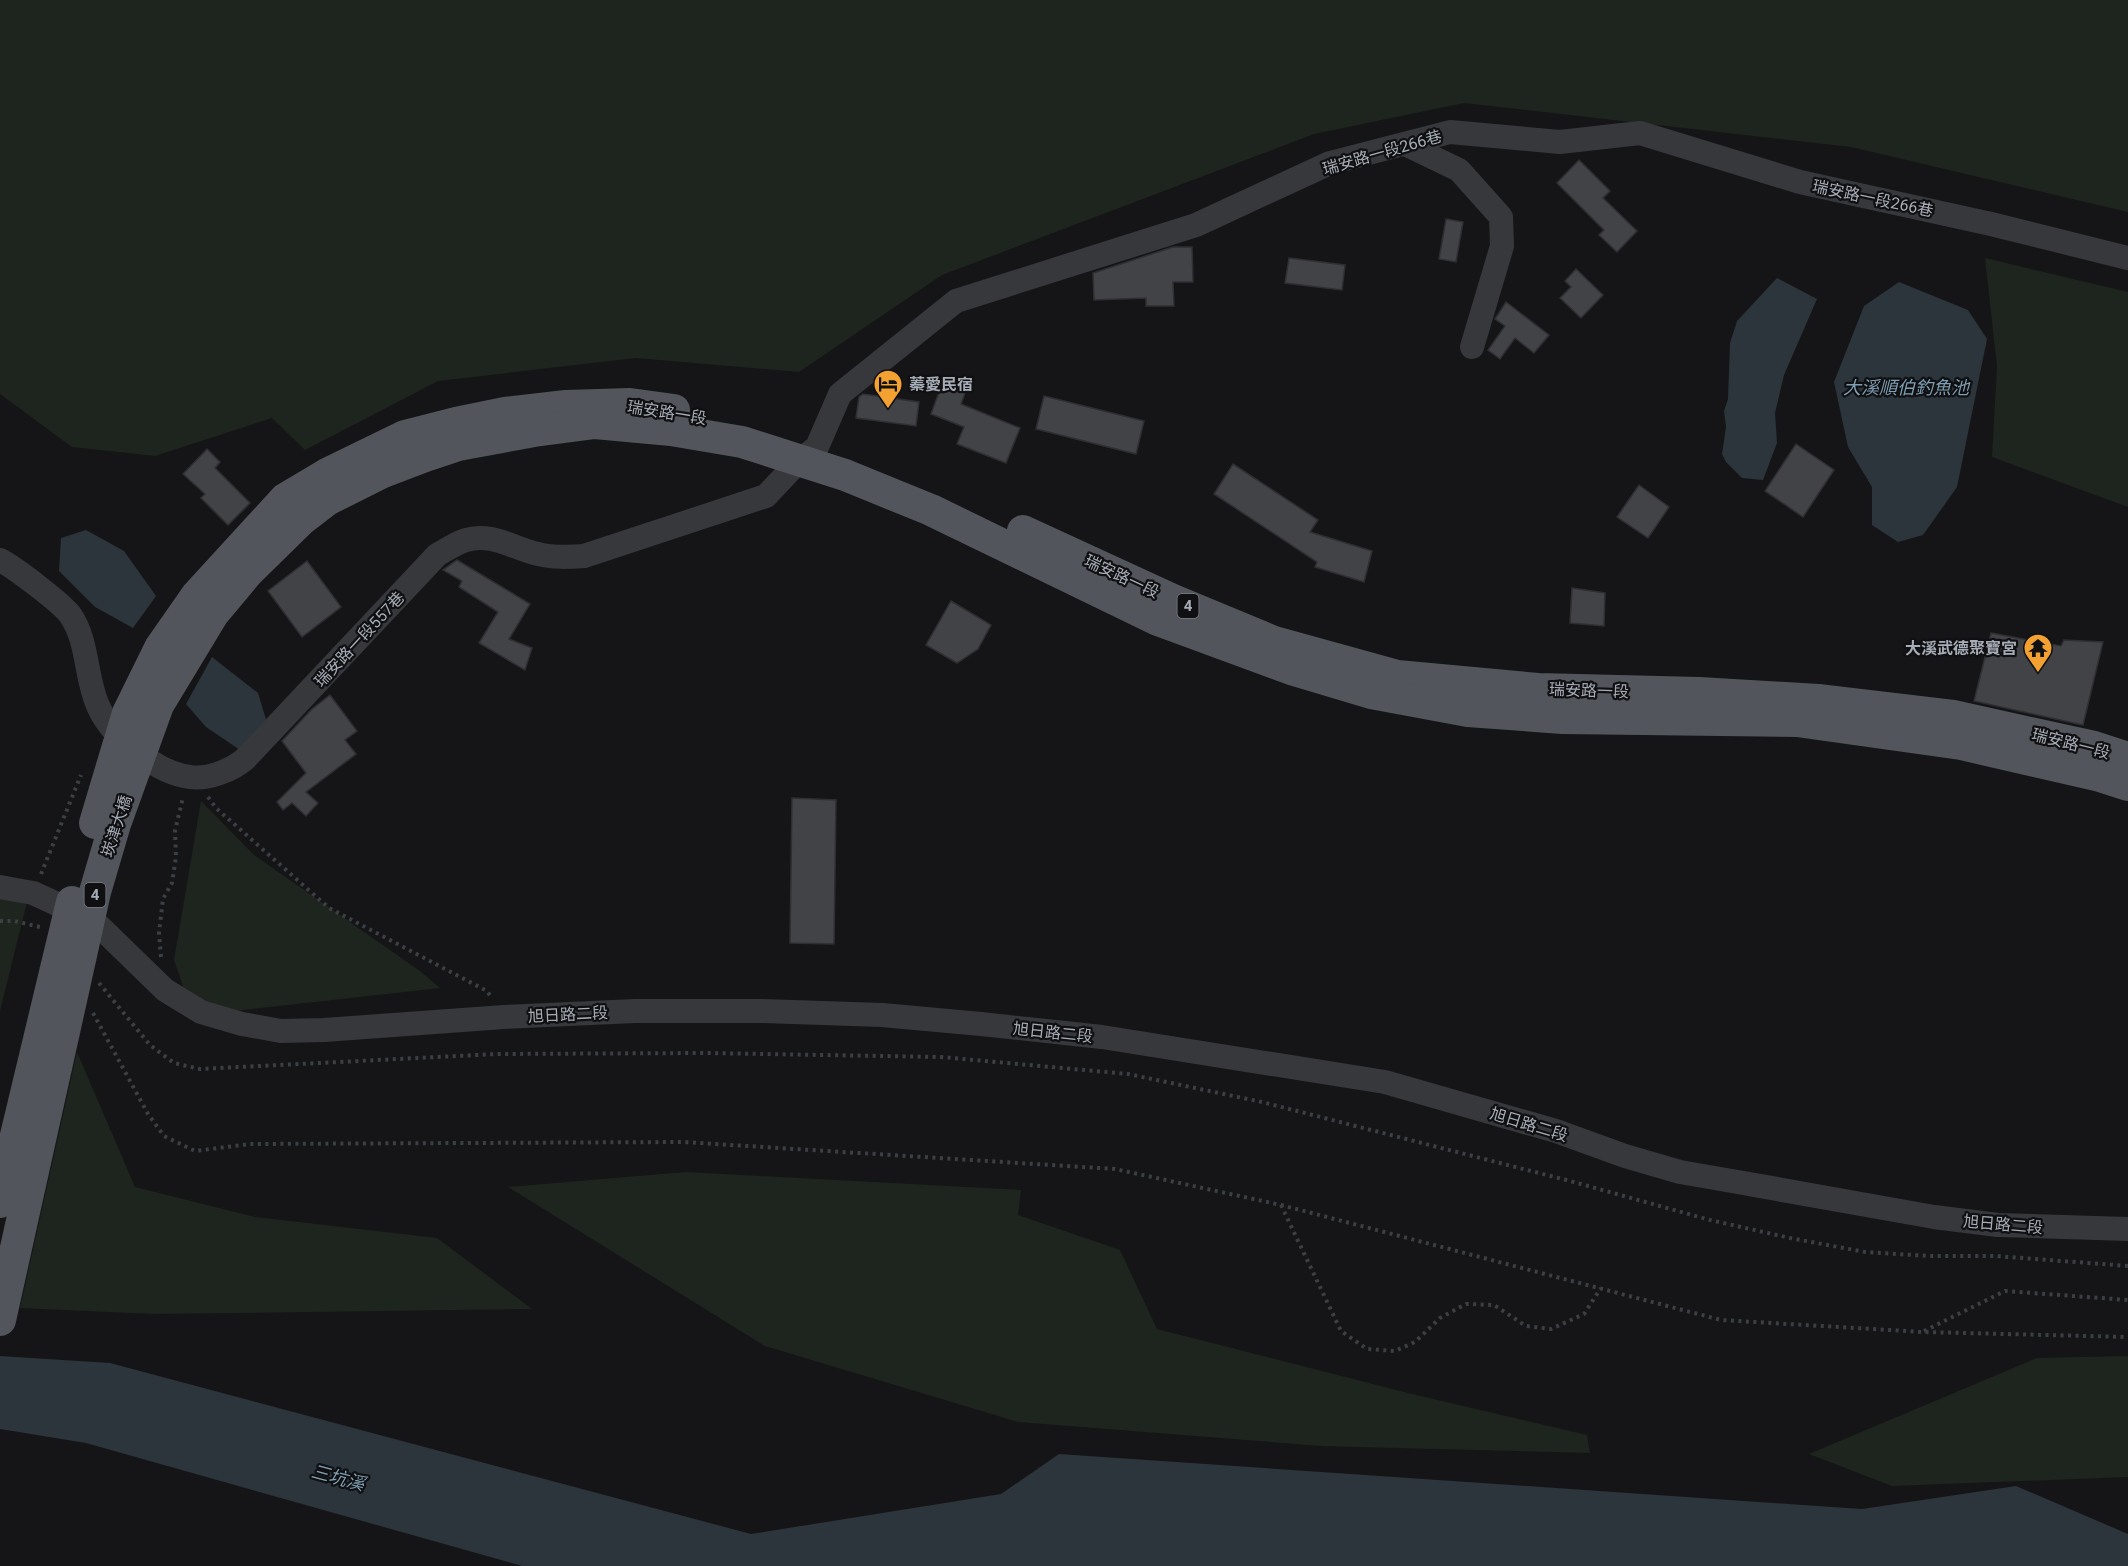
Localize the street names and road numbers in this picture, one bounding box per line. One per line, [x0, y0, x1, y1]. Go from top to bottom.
street label: 瑞安路一段266巷 [1320, 126, 1444, 179]
street label: 瑞安路一段266巷 [1811, 176, 1935, 221]
street label: 瑞安路一段 [626, 397, 708, 428]
street label: 瑞安路一段 [1082, 551, 1162, 602]
street label: 瑞安路一段557巷 [310, 588, 408, 691]
road number: 4 [1178, 594, 1198, 618]
street label: 瑞安路一段 [1549, 680, 1629, 701]
street label: 瑞安路一段 [2030, 725, 2112, 762]
street label: 崁津大橋 [98, 793, 135, 860]
road number: 4 [84, 883, 106, 907]
street label: 旭日路二段 [528, 1003, 608, 1026]
street label: 旭日路二段 [1012, 1019, 1094, 1046]
street label: 旭日路二段 [1488, 1104, 1570, 1145]
street label: 旭日路二段 [1962, 1212, 2044, 1237]

